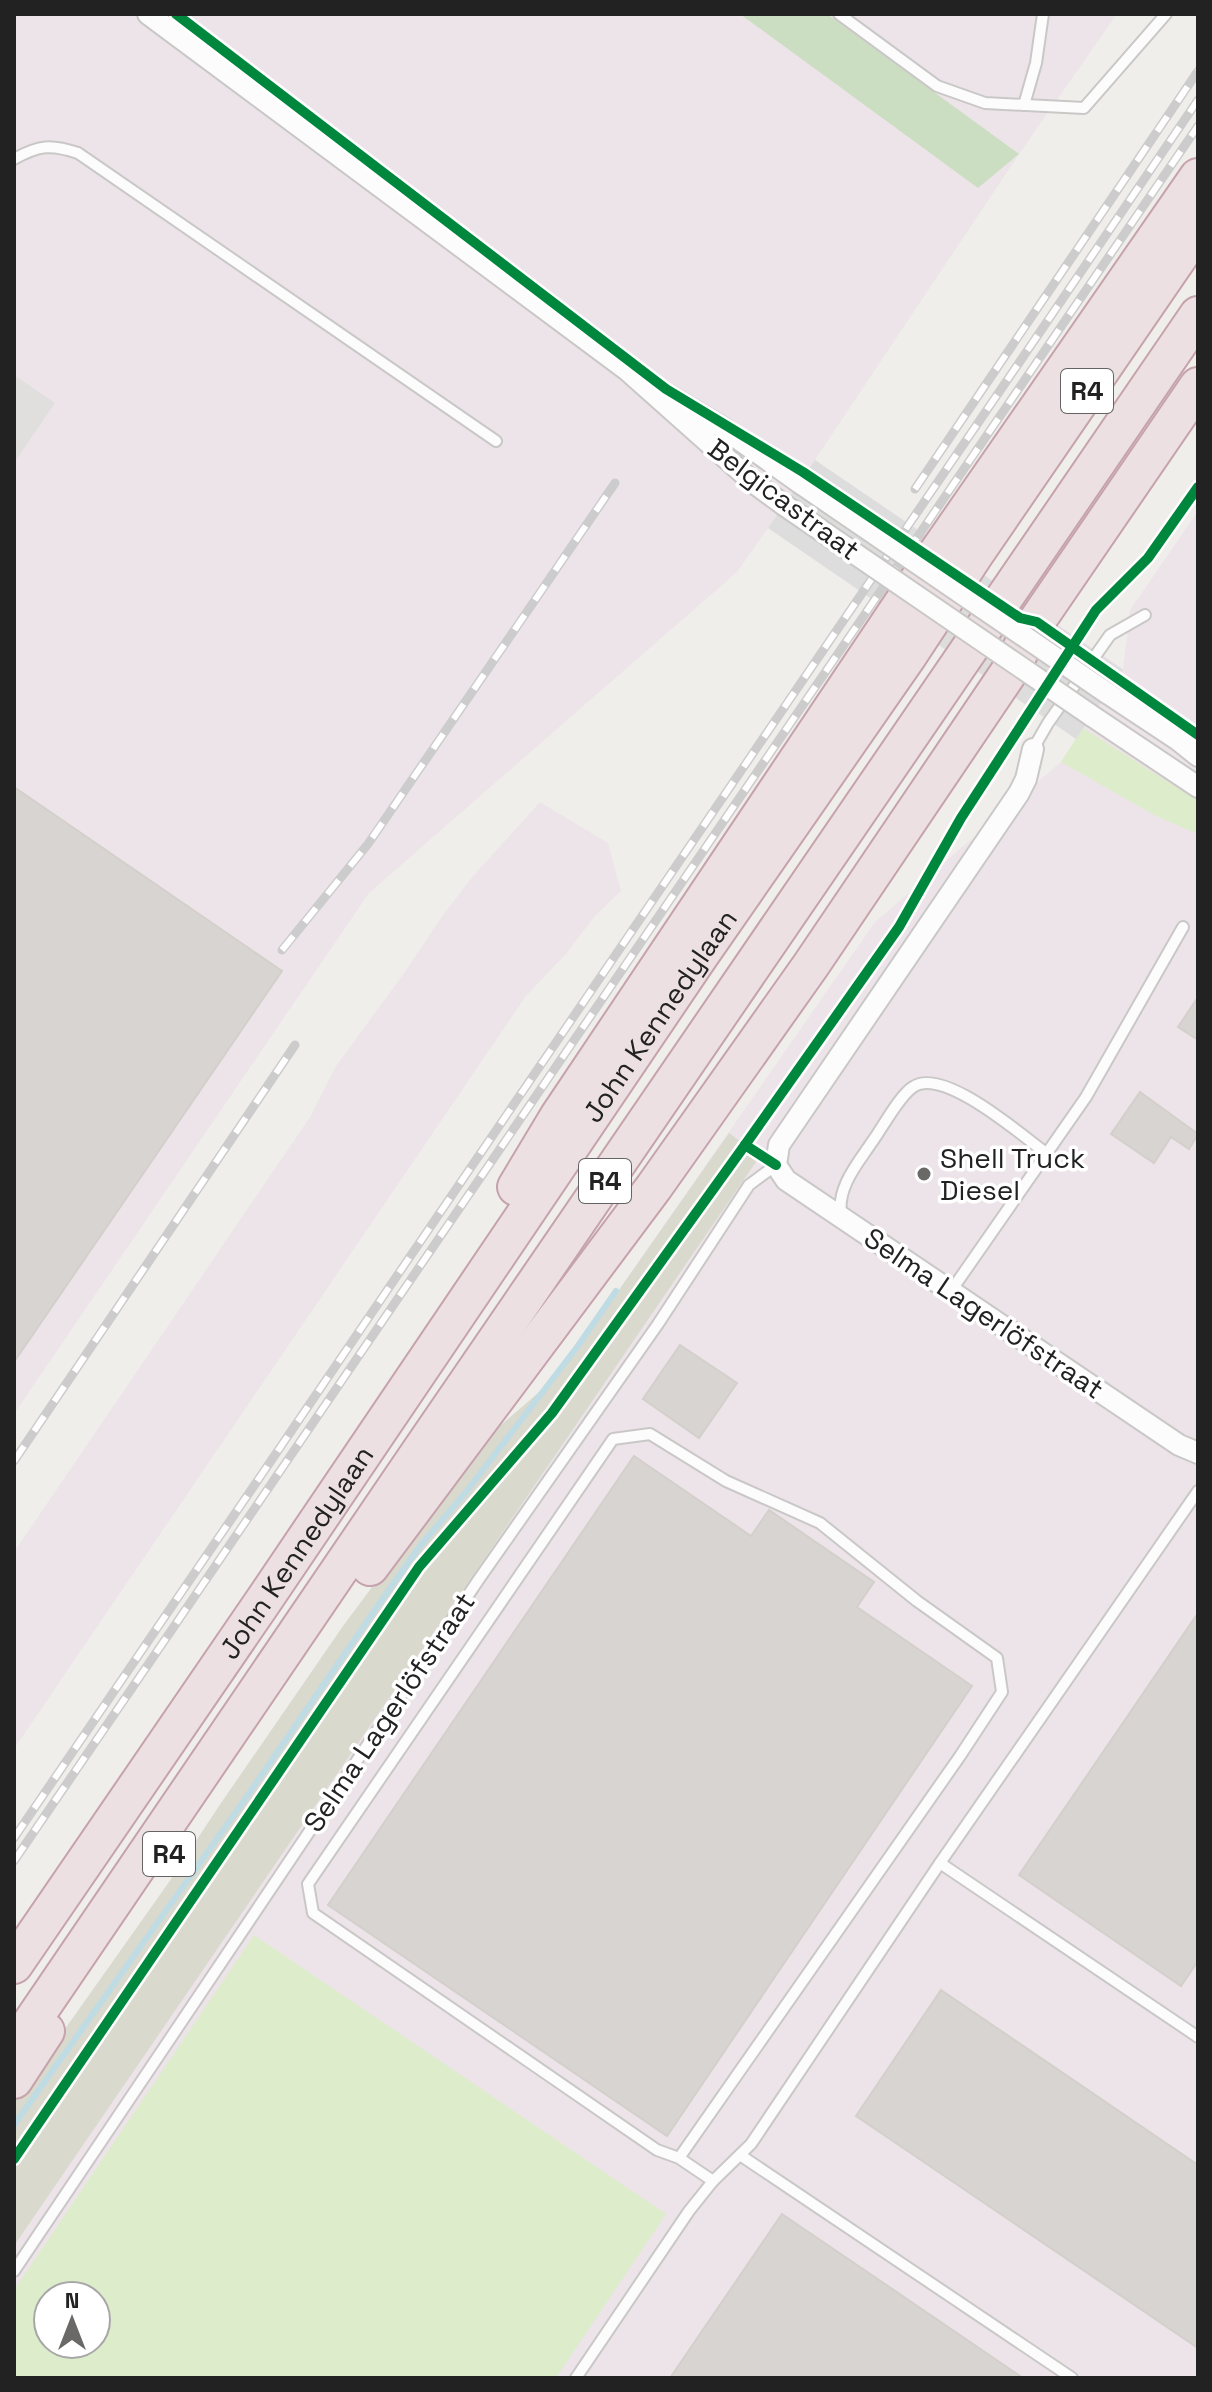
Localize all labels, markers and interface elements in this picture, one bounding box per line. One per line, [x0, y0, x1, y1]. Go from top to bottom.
road number: R4 [1061, 369, 1113, 413]
street label: Belgicastraat [701, 430, 867, 568]
street label: John Kennedylaan [574, 902, 745, 1129]
place label: Shell Truck Diesel [940, 1140, 1085, 1208]
road number: R4 [579, 1159, 631, 1203]
marker: Shell Truck Diesel [915, 1165, 933, 1183]
street label: Selma Lagerlöfstraat [857, 1219, 1111, 1407]
street label: John Kennedylaan [211, 1439, 381, 1666]
street label: Selma Lagerlöfstraat [295, 1585, 483, 1839]
road number: R4 [143, 1832, 195, 1876]
north arrow [32, 2280, 112, 2360]
text: N [65, 2286, 79, 2314]

